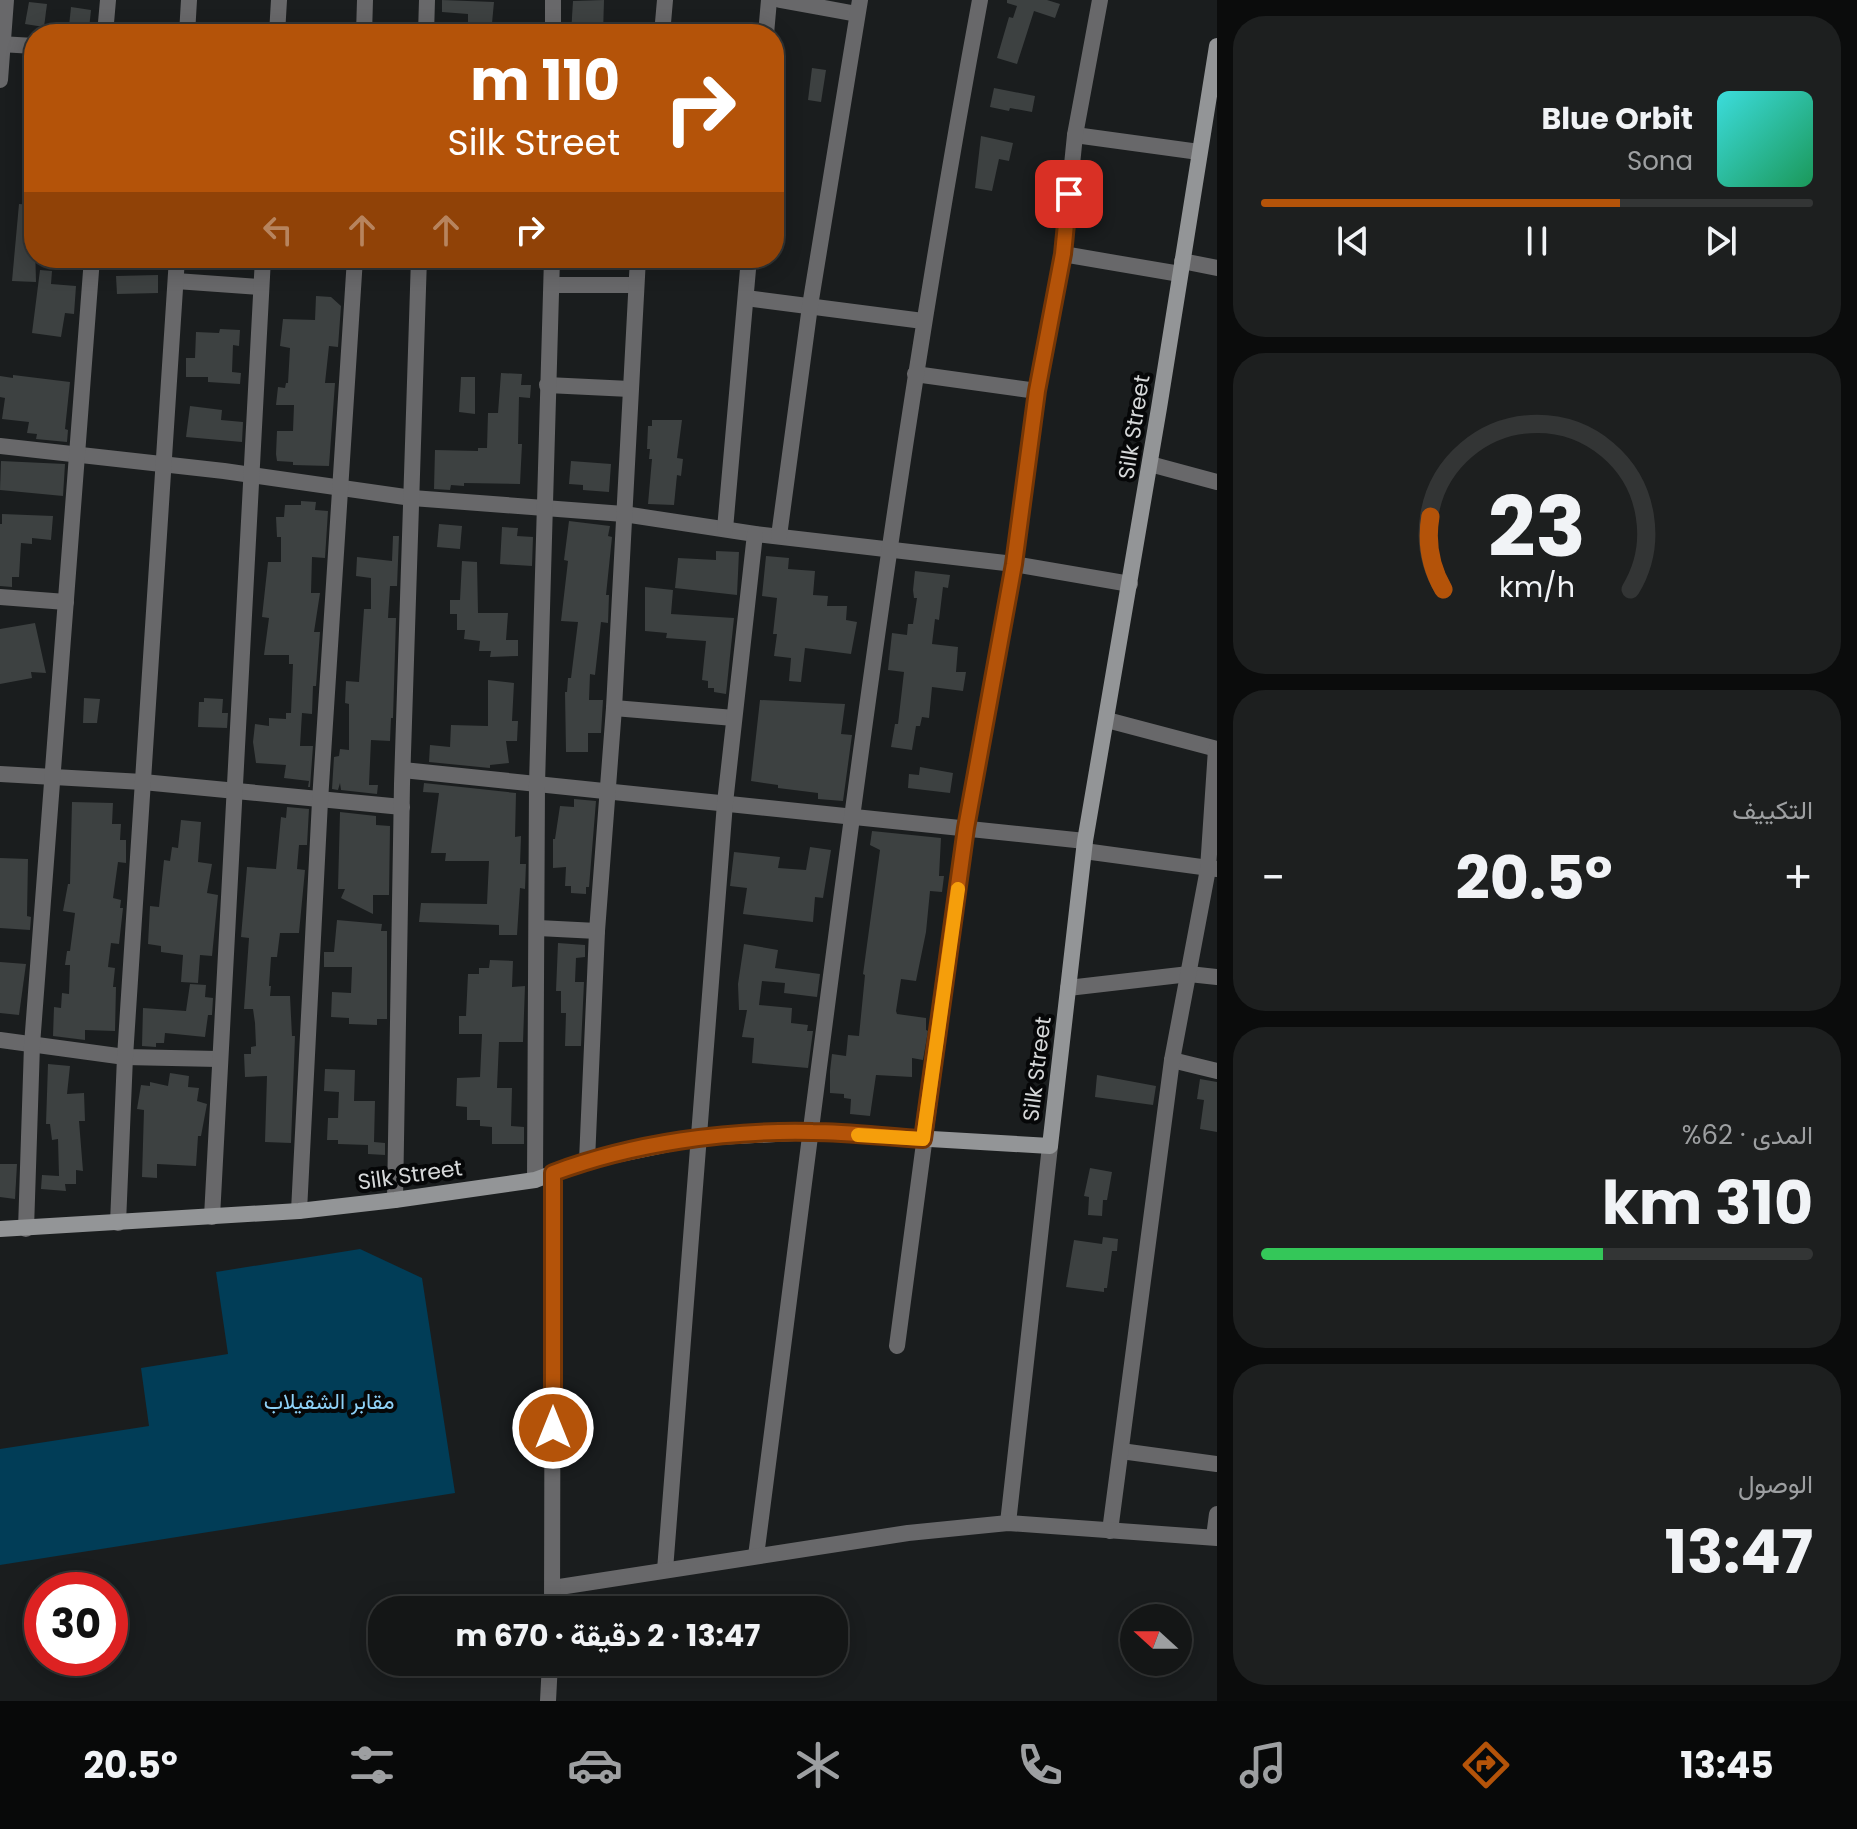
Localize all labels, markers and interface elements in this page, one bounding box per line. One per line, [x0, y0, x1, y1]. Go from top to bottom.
text: 110 m [470, 41, 620, 120]
icon: right [648, 56, 752, 160]
text: Blue Orbit [1542, 97, 1693, 140]
text: Silk Street [448, 117, 620, 168]
text: Sona [1627, 143, 1693, 179]
pin [1035, 160, 1103, 228]
icon: arrive [1047, 172, 1091, 216]
icon: left [256, 208, 300, 252]
icon: ahead [340, 208, 384, 252]
icon: ahead [424, 208, 468, 252]
icon: right [508, 208, 552, 252]
icon: previous [1331, 219, 1375, 263]
icon: pause [1515, 219, 1559, 263]
icon: next [1699, 219, 1743, 263]
street label: Silk Street [1110, 373, 1158, 481]
text: 23 [1488, 468, 1586, 584]
text: km/h [1499, 567, 1575, 607]
text: التكييف [1732, 792, 1813, 828]
text: 20.5° [1456, 836, 1613, 920]
text: − [1261, 847, 1285, 908]
text: + [1783, 847, 1813, 908]
street label: Silk Street [1015, 1015, 1059, 1123]
text: المدى · 62% [1682, 1117, 1813, 1153]
street label: Silk Street [356, 1152, 464, 1198]
text: 310 km [1602, 1161, 1813, 1245]
park label: مقابر الشقيلاب [264, 1386, 394, 1417]
position arrow [511, 1386, 595, 1470]
text: الوصول [1738, 1466, 1813, 1502]
text: 13:47 [1664, 1510, 1813, 1594]
speed limit sign: 30 [24, 1572, 128, 1676]
north arrow [1120, 1604, 1192, 1676]
map controls [1120, 1604, 1192, 1676]
text: 13:47 · 2 دقيقة · 670 m [456, 1614, 760, 1657]
icon: filters [344, 1737, 400, 1793]
icon: car [567, 1737, 623, 1793]
icon: climate [790, 1737, 846, 1793]
icon: phone [1012, 1737, 1068, 1793]
icon: music [1235, 1737, 1291, 1793]
icon: directions [1458, 1737, 1514, 1793]
text: 20.5° [83, 1740, 178, 1791]
text: 13:45 [1680, 1740, 1774, 1791]

